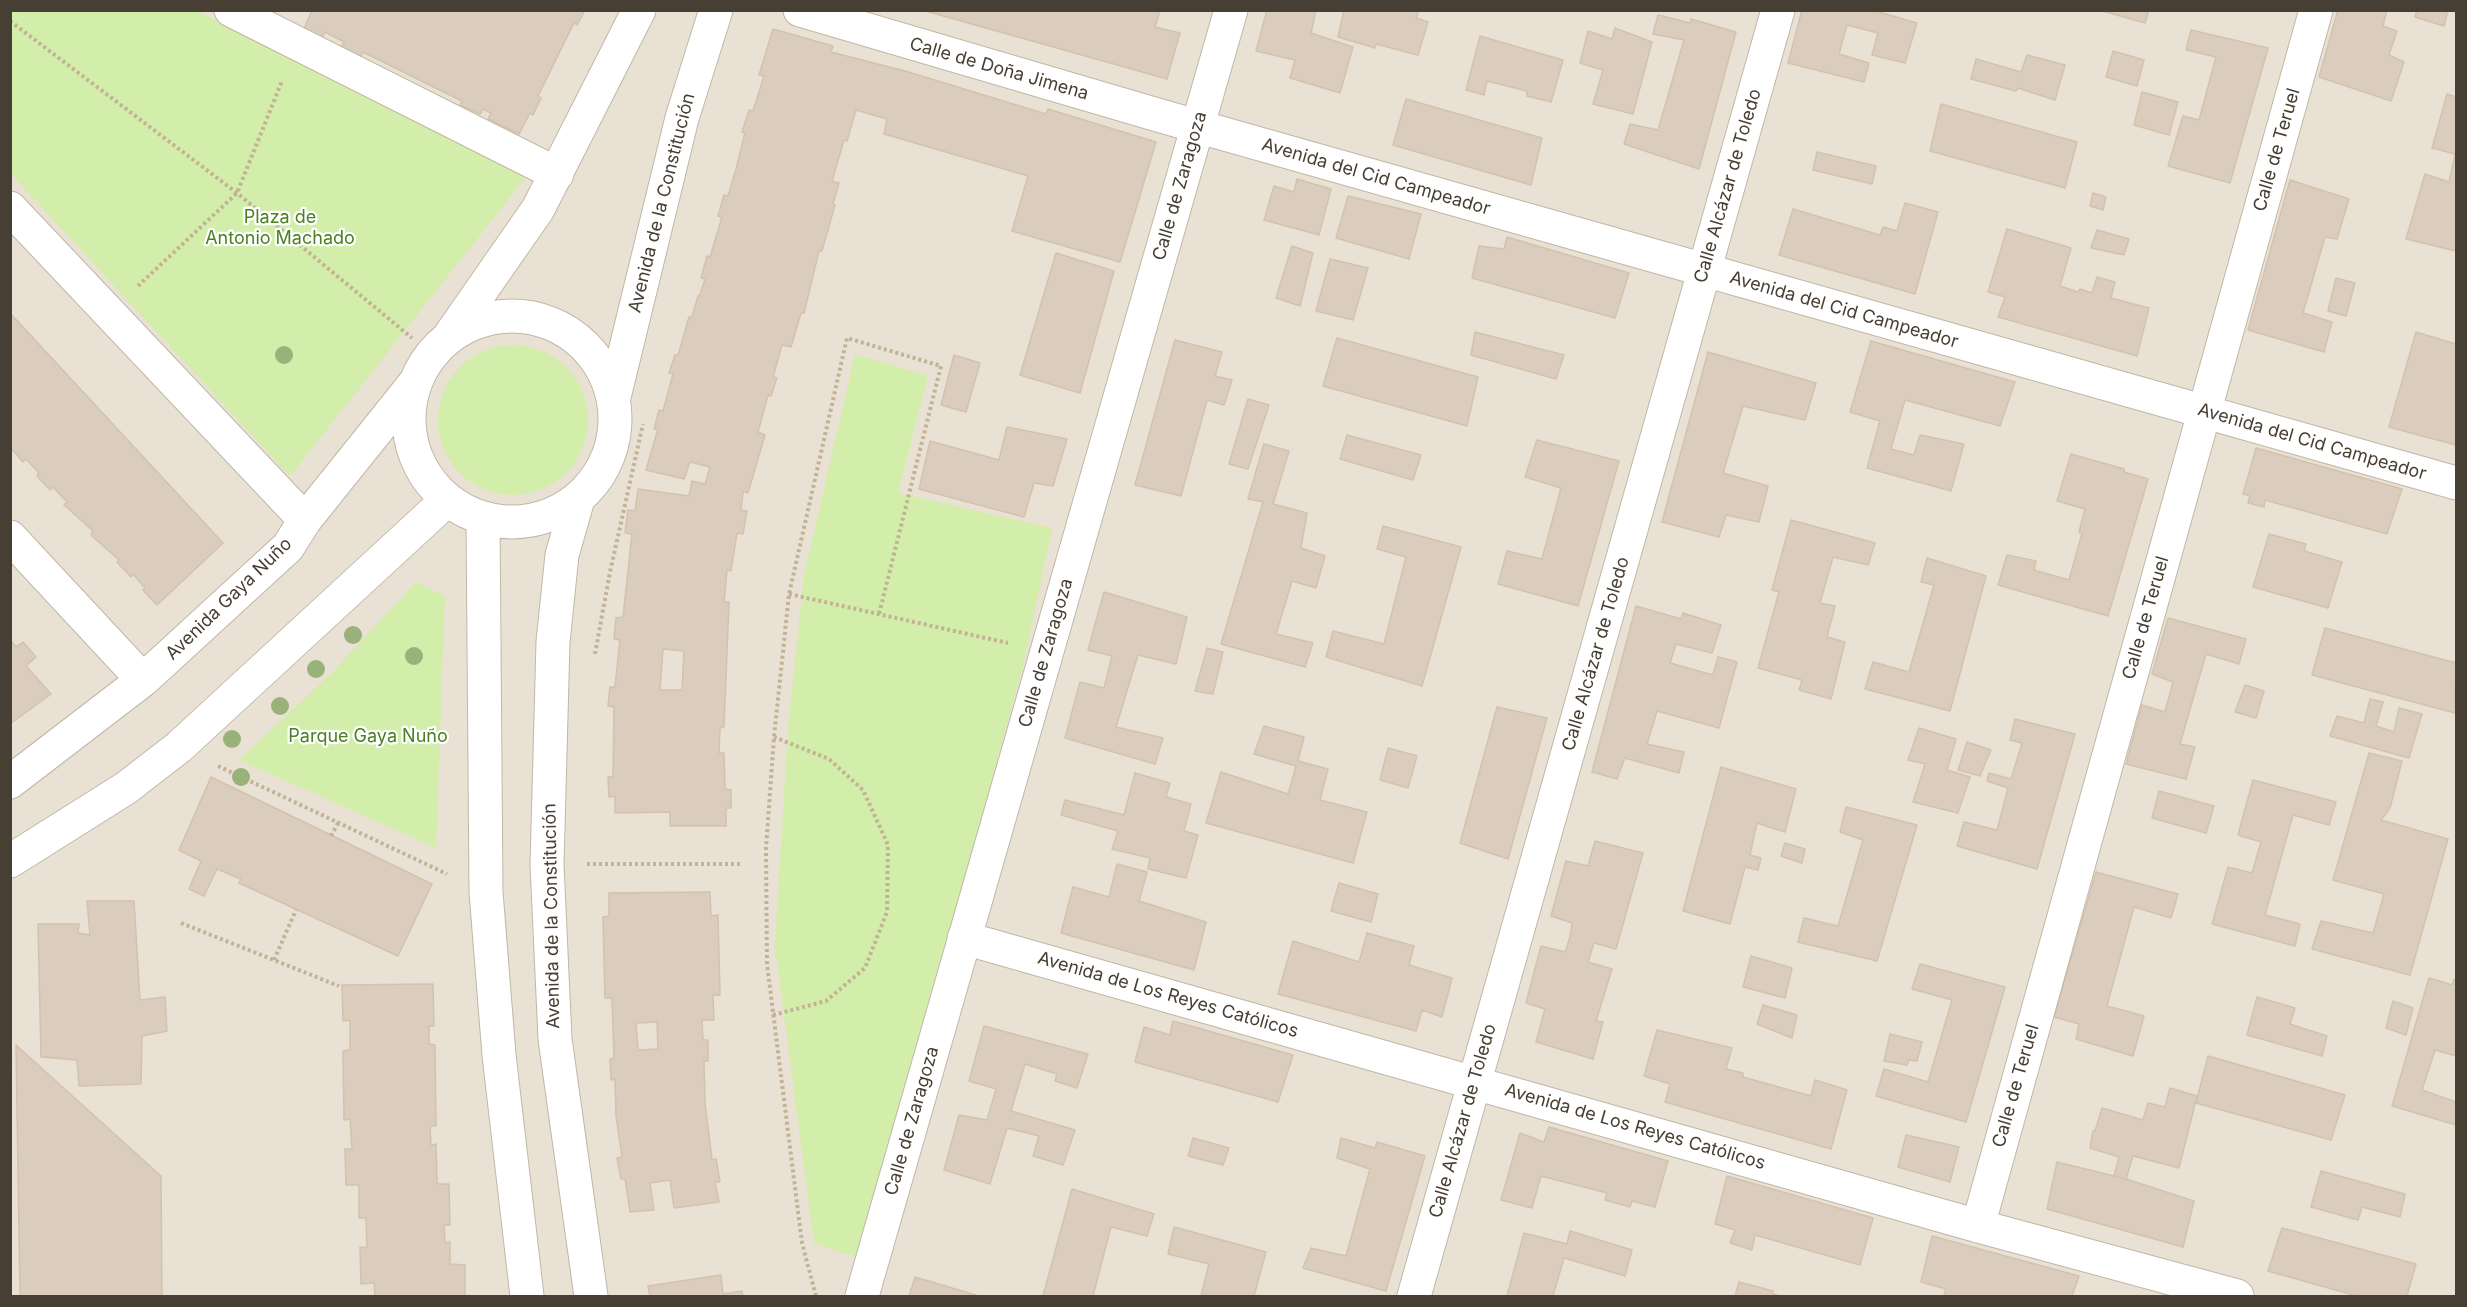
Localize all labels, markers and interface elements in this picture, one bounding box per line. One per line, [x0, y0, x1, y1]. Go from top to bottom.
street label: Calle de Doña Jimena [907, 33, 1091, 105]
street label: Calle Alcázar de Toledo [1690, 86, 1766, 286]
street label: Calle de Teruel [2249, 86, 2305, 214]
street label: Avenida de la Constitución [624, 91, 700, 315]
street label: Calle de Zaragoza [1148, 109, 1212, 263]
street label: Avenida del Cid Campeador [1259, 134, 1493, 220]
park label: Plaza de Antonio Machado [205, 207, 355, 250]
street label: Avenida del Cid Campeador [1727, 267, 1961, 353]
street label: Avenida del Cid Campeador [2195, 399, 2429, 485]
street label: Avenida Gaya Nuño [162, 533, 296, 665]
street label: Calle Alcázar de Toledo [1558, 554, 1634, 754]
street label: Calle de Teruel [2118, 554, 2174, 682]
street label: Calle de Zaragoza [1014, 576, 1078, 730]
park label: Parque Gaya Nuño [288, 726, 448, 748]
street label: Avenida de la Constitución [539, 803, 565, 1029]
street label: Avenida de Los Reyes Católicos [1035, 947, 1301, 1043]
street label: Calle Alcázar de Toledo [1425, 1021, 1501, 1221]
street label: Calle de Teruel [1988, 1022, 2044, 1150]
street label: Calle de Zaragoza [880, 1044, 944, 1198]
street label: Avenida de Los Reyes Católicos [1502, 1079, 1768, 1175]

